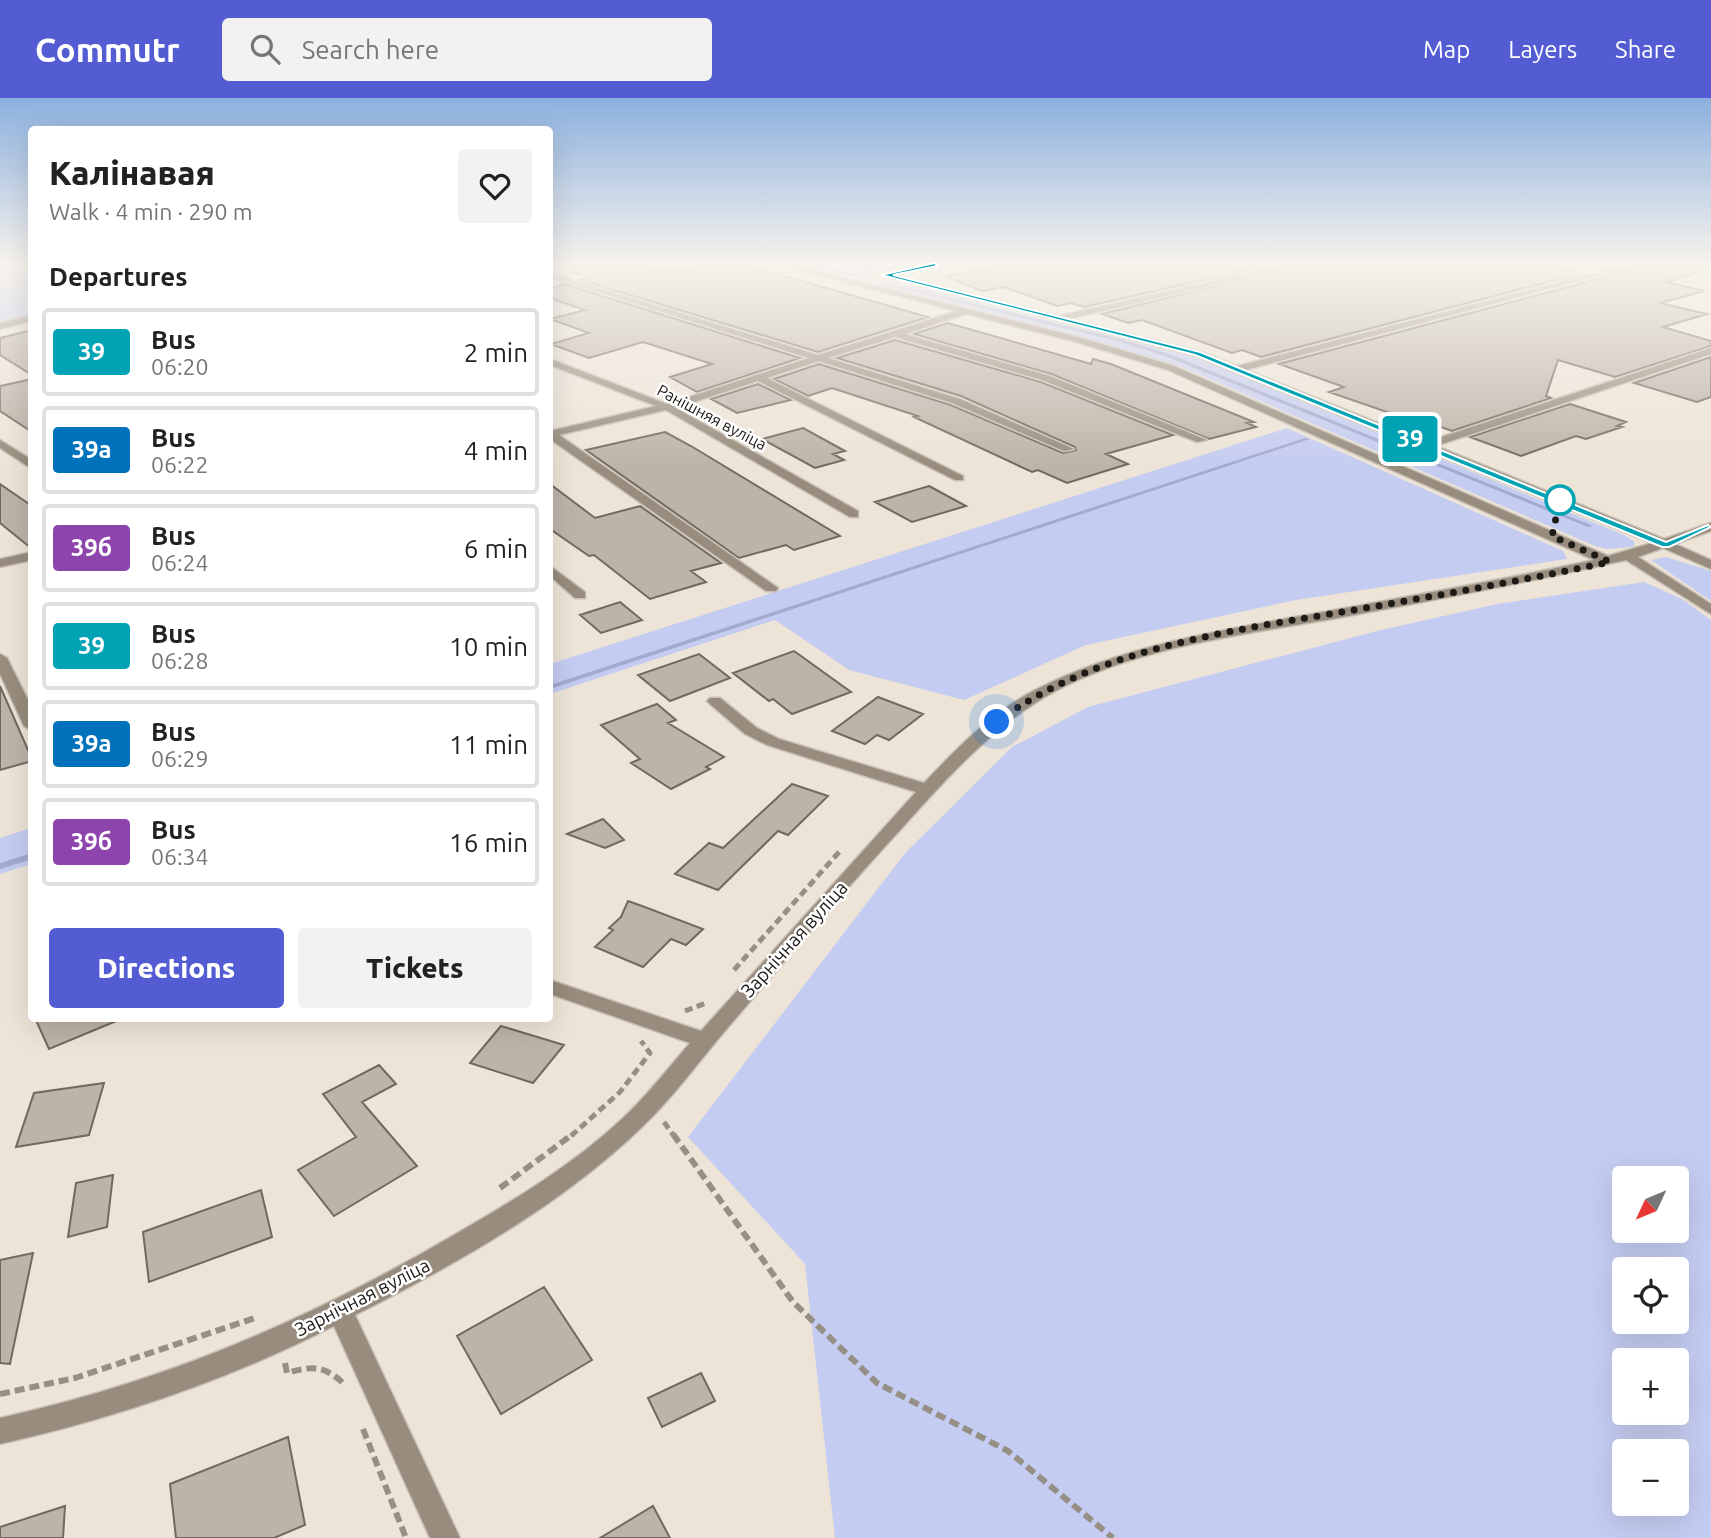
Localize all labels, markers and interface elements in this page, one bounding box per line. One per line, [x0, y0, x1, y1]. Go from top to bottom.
search box [222, 18, 712, 81]
icon: search [246, 30, 284, 68]
text: Commutr [35, 31, 180, 68]
text: Search here [302, 35, 439, 64]
text: Map [1423, 36, 1470, 63]
text: Layers [1508, 36, 1577, 63]
text: Share [1615, 36, 1676, 63]
button: heart [458, 149, 532, 223]
text: Калінавая [49, 154, 215, 191]
text: Walk · 4 min · 290 m [49, 199, 253, 224]
text: Departures [49, 262, 187, 291]
text: Bus [151, 325, 196, 354]
text: 39 [78, 338, 105, 365]
text: 2 min [464, 338, 528, 367]
text: 06:20 [151, 354, 209, 379]
street label: Ранішняя вуліца [654, 381, 770, 453]
line badge: 39 [1378, 416, 1442, 462]
text: Bus [151, 423, 196, 452]
text: 39 [1396, 425, 1424, 452]
text: 39а [71, 436, 112, 463]
text: 4 min [464, 436, 528, 465]
text: 06:22 [151, 452, 209, 477]
unlabelled marker [1545, 485, 1575, 515]
text: Bus [151, 521, 196, 550]
text: 39б [71, 534, 112, 561]
text: 6 min [464, 534, 528, 563]
text: 06:24 [151, 550, 209, 575]
text: Bus [151, 619, 196, 648]
text: 39 [78, 632, 105, 659]
text: 10 min [449, 632, 528, 661]
text: 06:28 [151, 648, 209, 673]
your location [979, 704, 1014, 739]
text: Bus [151, 717, 196, 746]
text: 39а [71, 730, 112, 757]
text: 11 min [449, 730, 528, 759]
text: 06:29 [151, 746, 209, 771]
text: Bus [151, 815, 196, 844]
text: 39б [71, 828, 112, 855]
text: 16 min [449, 828, 528, 857]
text: 06:34 [151, 844, 209, 869]
street label: Зарнічная вуліца [736, 876, 852, 1002]
button: Directions [49, 928, 284, 1008]
button: Tickets [298, 928, 532, 1008]
north arrow [1612, 1166, 1689, 1242]
map controls [1612, 1166, 1689, 1516]
street label: Зарнічная вуліца [291, 1253, 433, 1341]
button: locate [1612, 1257, 1689, 1334]
button: + [1612, 1348, 1689, 1425]
button: − [1612, 1439, 1689, 1516]

